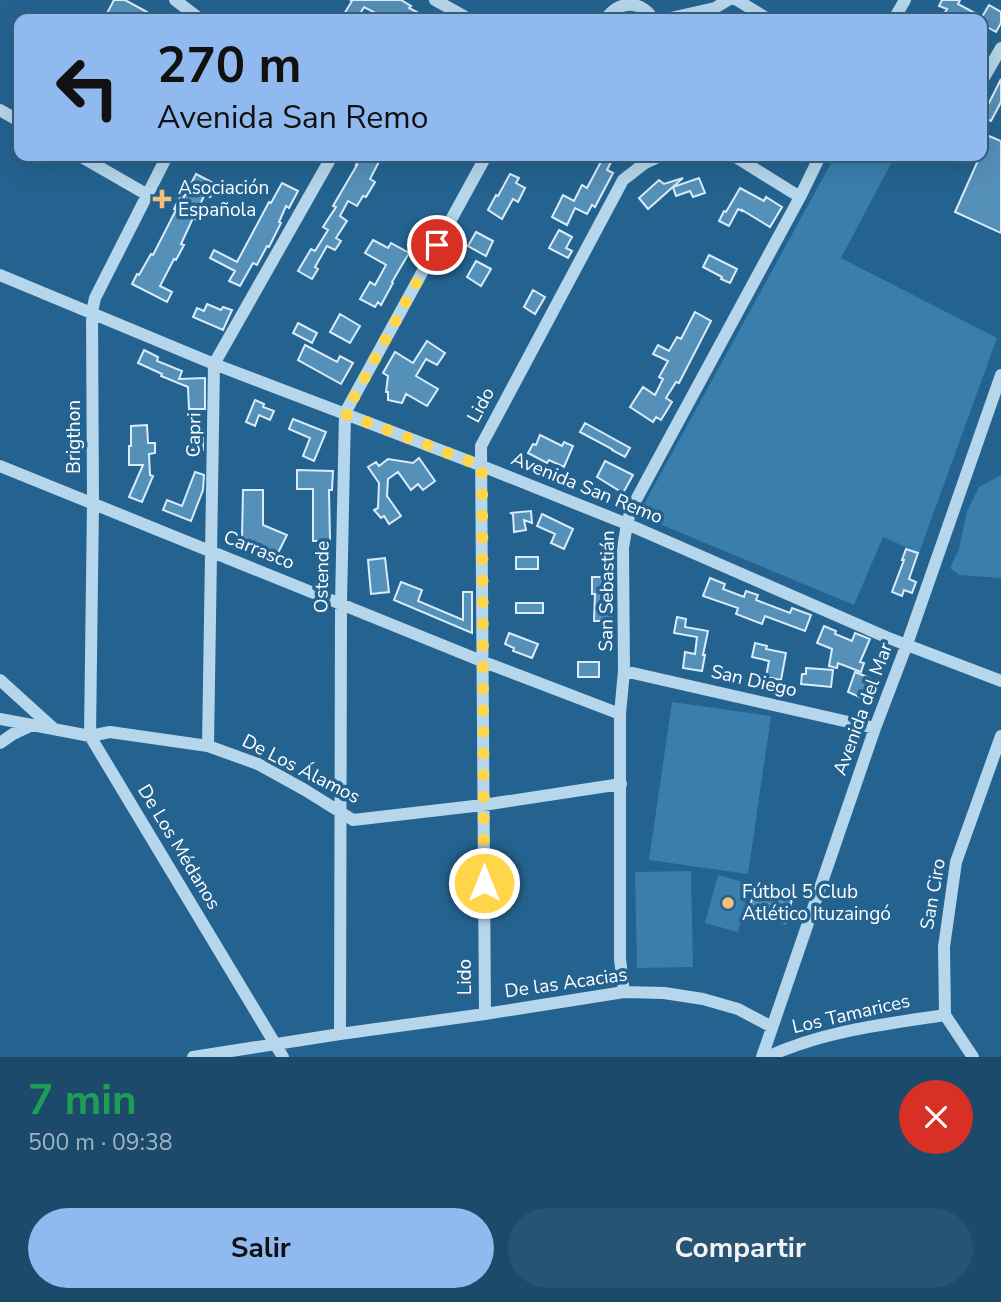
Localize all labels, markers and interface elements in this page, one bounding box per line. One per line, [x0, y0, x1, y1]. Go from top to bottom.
text: 270 m [157, 32, 301, 99]
icon: left [42, 42, 133, 133]
text: Avenida San Remo [157, 96, 428, 139]
place label: Asociación Española [178, 175, 269, 223]
marker: Asociación Española [152, 189, 172, 209]
pin [407, 215, 467, 275]
icon: arrive [418, 226, 456, 264]
street label: Lido [461, 383, 501, 427]
street label: Brigthon [61, 400, 87, 474]
street label: Capri [181, 412, 207, 458]
street label: Avenida San Remo [507, 446, 667, 530]
street label: Carrasco [220, 524, 298, 576]
street label: San Sebastián [593, 530, 621, 652]
street label: Ostende [308, 541, 336, 613]
street label: Avenida del Mar [827, 639, 899, 779]
street label: San Diego [708, 658, 800, 704]
street label: De Los Álamos [237, 728, 365, 810]
street label: De Los Médanos [131, 779, 227, 915]
position arrow [447, 846, 521, 920]
street label: San Ciro [914, 856, 952, 932]
place label: Fútbol 5 Club Atlético Ituzaingó [742, 879, 891, 927]
marker: Fútbol 5 Club Atlético Ituzaingó [720, 895, 736, 911]
street label: Lido [452, 959, 478, 995]
street label: De las Acacias [503, 962, 629, 1004]
street label: Los Tamarices [789, 988, 913, 1040]
text: 7 min [28, 1072, 137, 1129]
button: close [899, 1080, 973, 1154]
text: 500 m · 09:38 [28, 1127, 173, 1158]
button: Salir [28, 1208, 494, 1288]
button: Compartir [508, 1208, 973, 1288]

